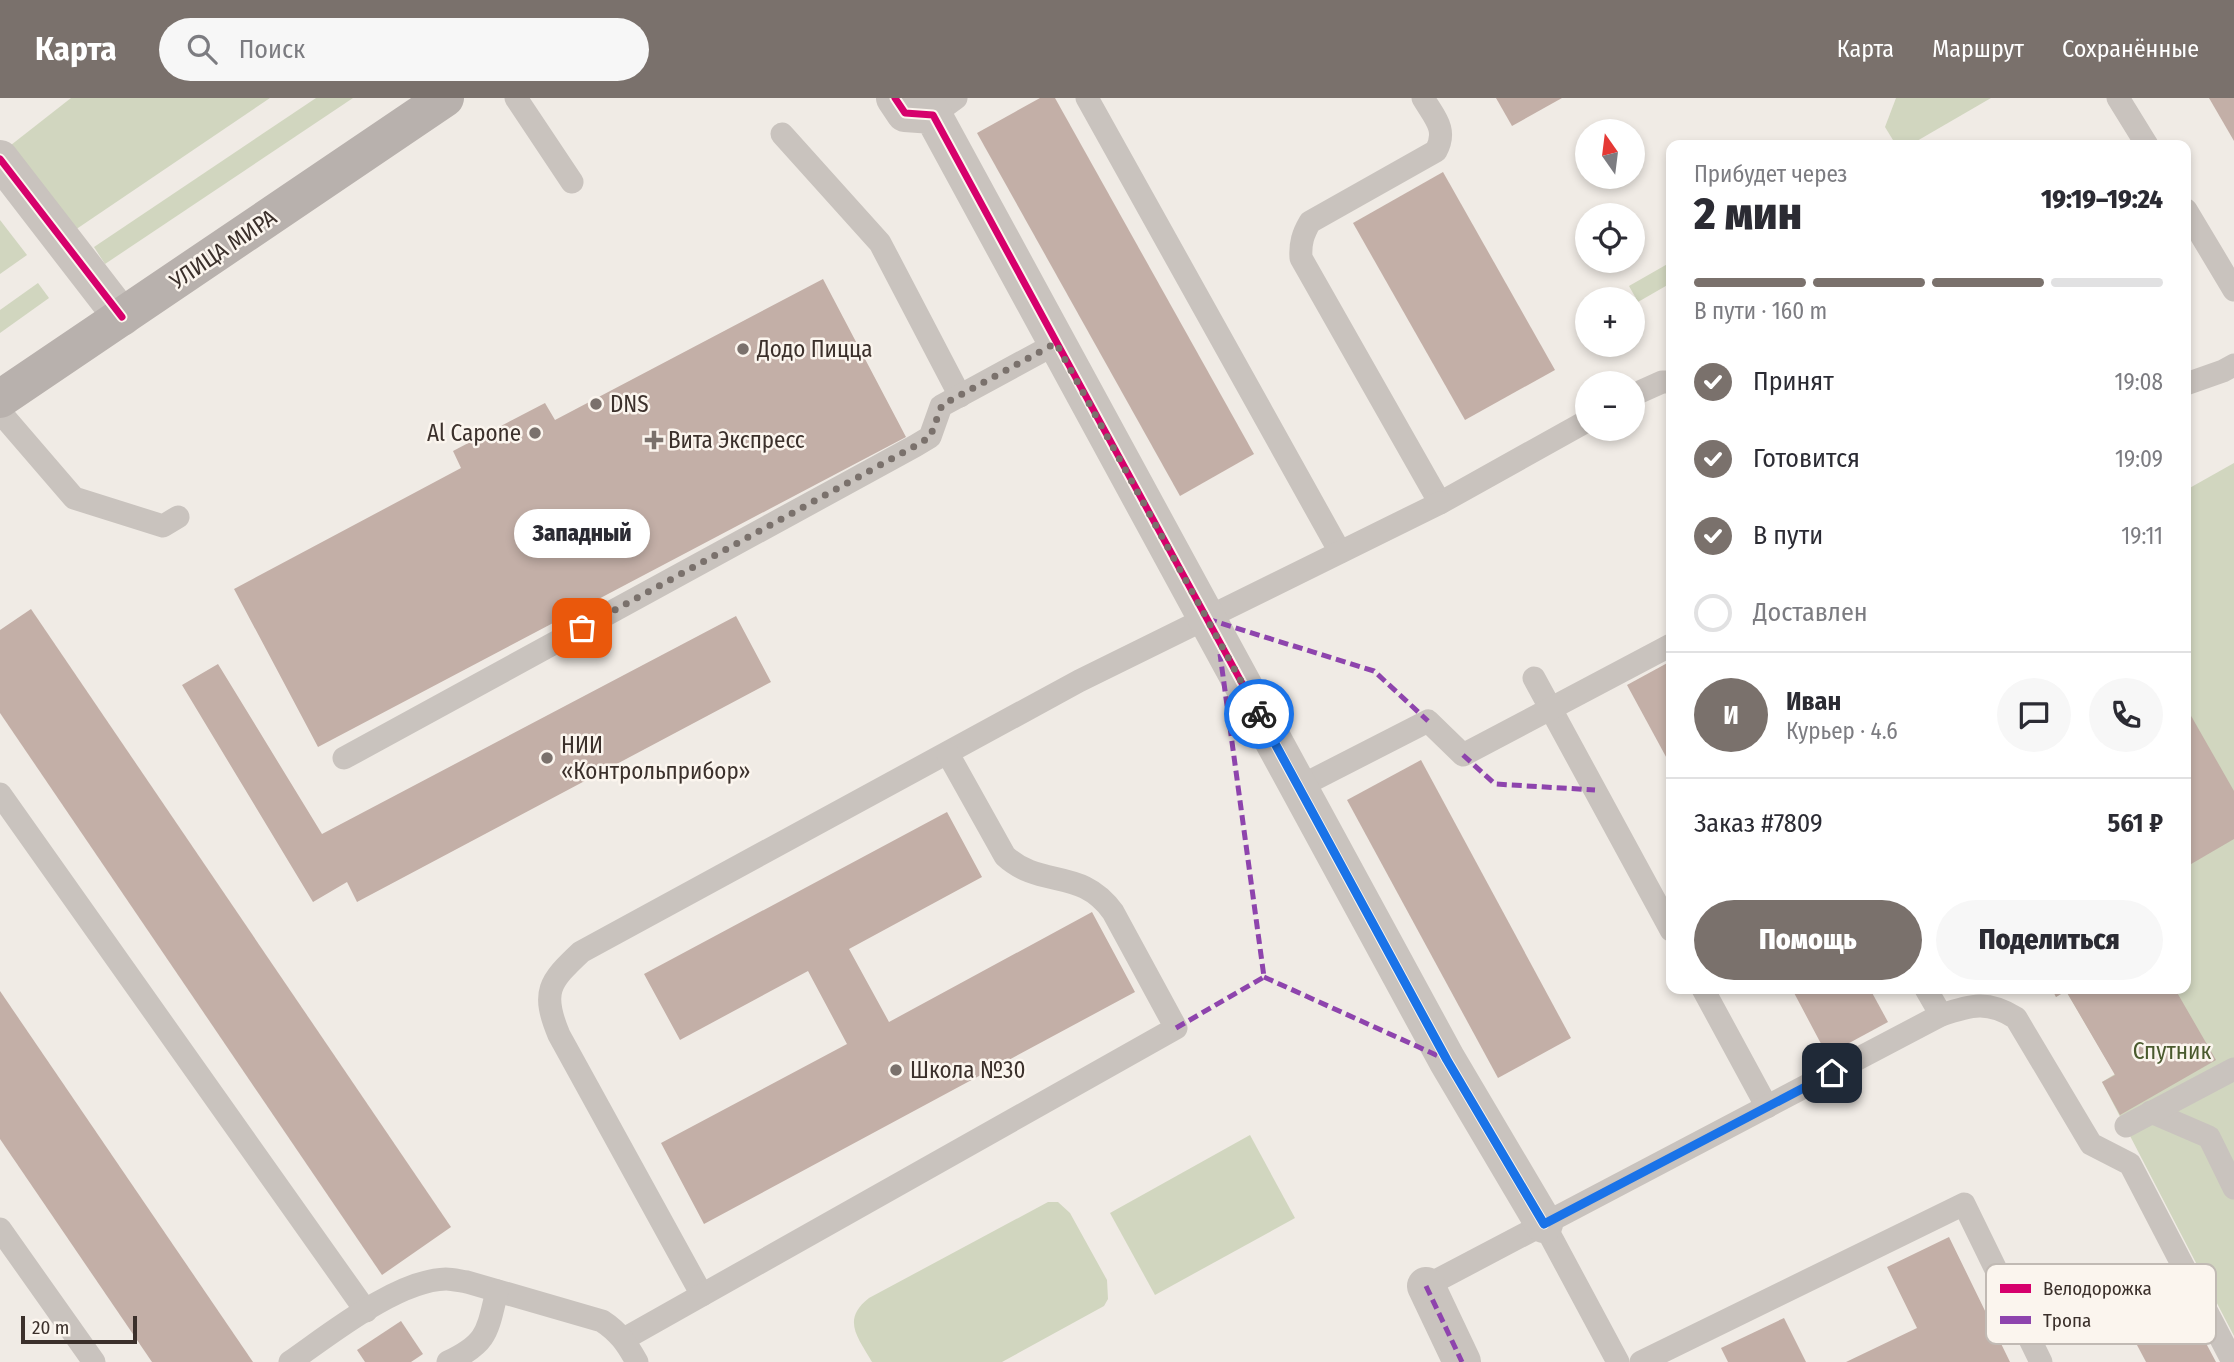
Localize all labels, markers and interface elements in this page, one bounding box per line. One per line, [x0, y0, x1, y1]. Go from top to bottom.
search box [159, 18, 649, 81]
text: Карта [35, 29, 117, 69]
icon: search [183, 30, 221, 68]
text: Поиск [239, 34, 305, 65]
text: Карта [1837, 35, 1894, 63]
text: Маршрут [1932, 35, 2024, 63]
text: Сохранённые [2062, 35, 2199, 63]
north arrow [1575, 119, 1645, 189]
map controls [1575, 119, 1645, 441]
text: Прибудет через [1694, 160, 1847, 188]
text: 19:19–19:24 [2041, 184, 2163, 215]
text: 2 мин [1694, 186, 1802, 241]
street label: УЛИЦА МИРА [164, 203, 282, 295]
button: locate [1575, 203, 1645, 273]
button: + [1575, 287, 1645, 357]
text: В пути · 160 m [1694, 297, 1827, 325]
place label: Додо Пицца [756, 335, 873, 363]
marker: Додо Пицца [735, 341, 751, 357]
icon: check [1694, 363, 1732, 401]
text: Принят [1753, 366, 1834, 397]
text: 19:08 [2114, 368, 2163, 396]
button: − [1575, 371, 1645, 441]
place label: DNS [610, 390, 649, 418]
marker: DNS [588, 396, 604, 412]
place label: Al Capone [427, 419, 521, 447]
marker: Al Capone [527, 425, 543, 441]
place label: Вита Экспресс [668, 426, 805, 454]
marker: Вита Экспресс [646, 432, 662, 448]
icon: check [1694, 440, 1732, 478]
text: Готовится [1753, 443, 1860, 474]
text: 19:09 [2115, 445, 2163, 473]
callout: Западный [514, 509, 650, 558]
icon: check [1694, 517, 1732, 555]
text: Западный [533, 519, 631, 547]
text: В пути [1753, 520, 1823, 551]
text: 19:11 [2121, 522, 2163, 550]
text: Доставлен [1753, 597, 1868, 628]
pin [552, 598, 612, 658]
icon: bag [563, 609, 601, 647]
button: chat [1997, 678, 2071, 752]
button: phone [2089, 678, 2163, 752]
courier [1224, 679, 1294, 749]
text: Иван [1786, 686, 1841, 717]
icon: bike [1240, 695, 1278, 733]
text: И [1723, 700, 1739, 731]
text: Курьер · 4.6 [1786, 717, 1898, 745]
place label: НИИ «Контрольприбор» [561, 731, 750, 785]
marker: НИИ «Контрольприбор» [539, 750, 555, 766]
text: Заказ #7809 [1694, 808, 1823, 839]
text: 561 ₽ [2107, 808, 2163, 839]
button: Помощь [1694, 900, 1922, 980]
button: Поделиться [1936, 900, 2163, 980]
park label: Спутник [2133, 1037, 2211, 1065]
pin [1802, 1043, 1862, 1103]
icon: home [1813, 1054, 1851, 1092]
place label: Школа №30 [910, 1056, 1025, 1084]
marker: Школа №30 [888, 1062, 904, 1078]
legend [1986, 1264, 2216, 1344]
text: Велодорожка [2043, 1277, 2152, 1300]
text: Тропа [2043, 1309, 2091, 1332]
scale bar [21, 1313, 136, 1345]
text: 20 m [32, 1316, 69, 1339]

